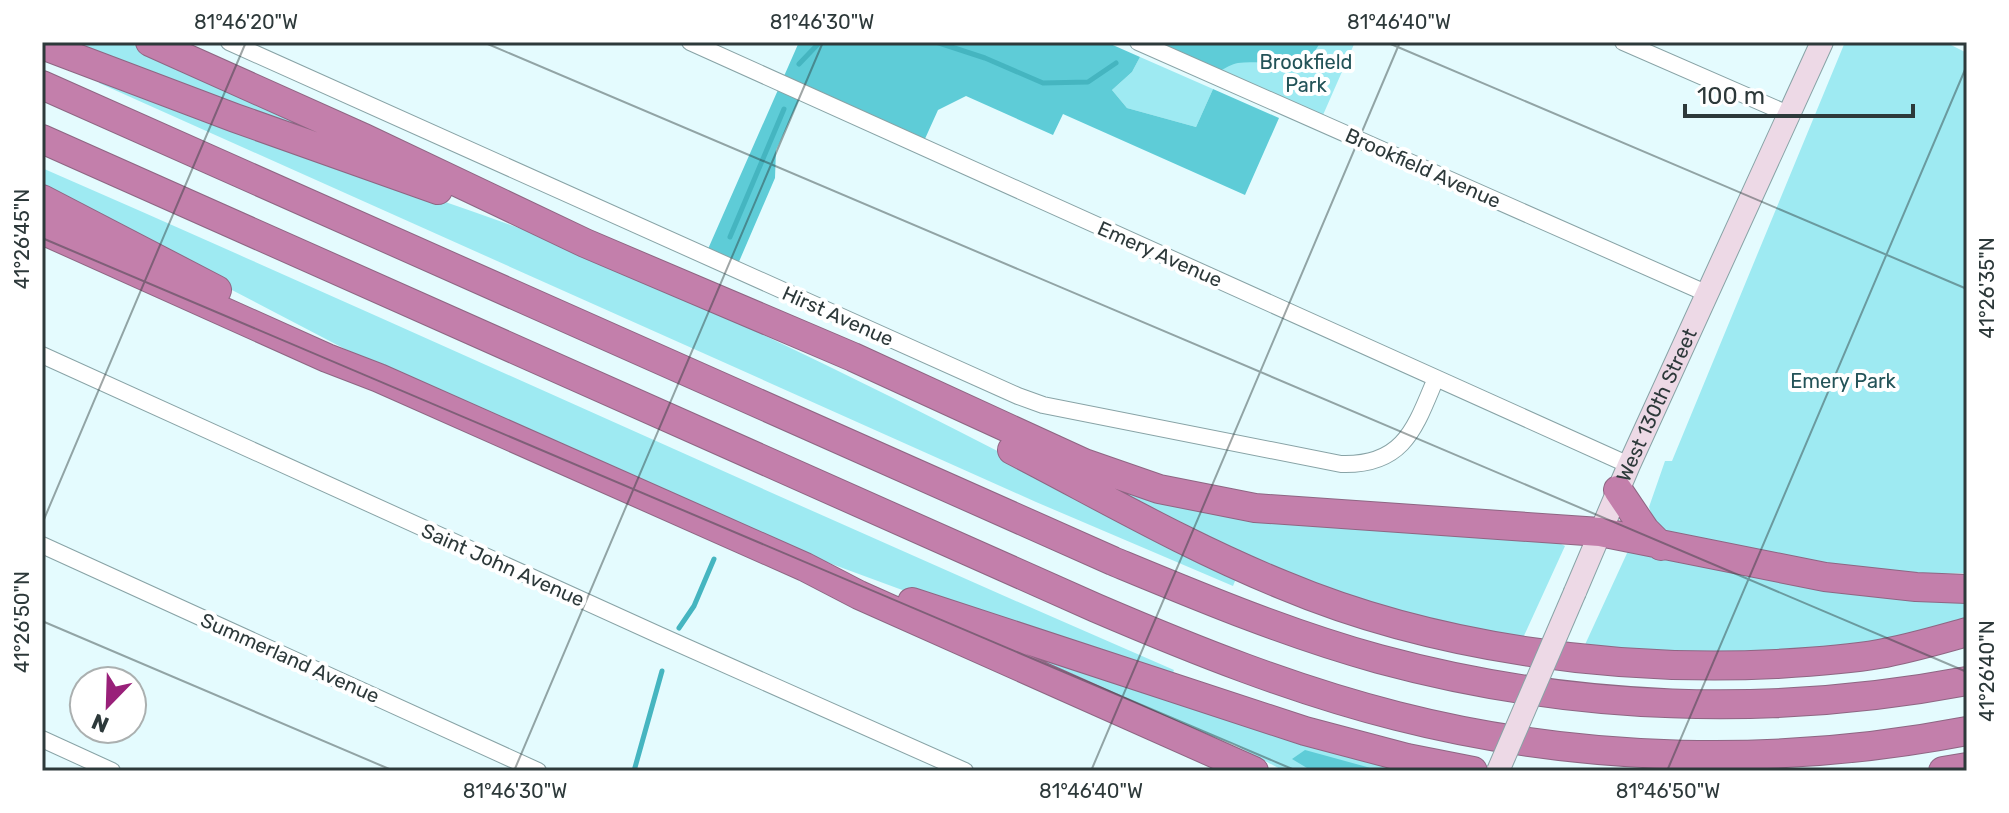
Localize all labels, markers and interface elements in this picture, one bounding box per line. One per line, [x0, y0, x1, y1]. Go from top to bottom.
text: 81°46'20"W [194, 10, 298, 34]
text: 81°46'30"W [770, 10, 874, 34]
text: 81°46'40"W [1347, 10, 1451, 34]
park label: Brookfield Park [1260, 50, 1353, 97]
scale bar [1685, 68, 1913, 118]
text: 100 m [1697, 82, 1765, 110]
street label: Brookfield Avenue [1342, 123, 1504, 213]
text: 41°26'45"N [10, 189, 34, 289]
street label: Emery Avenue [1094, 216, 1226, 292]
text: 41°26'35"N [1975, 237, 1999, 339]
street label: Hirst Avenue [779, 281, 897, 351]
street label: West 130th Street [1611, 324, 1702, 485]
park label: Emery Park [1790, 369, 1897, 393]
street label: Saint John Avenue [418, 518, 588, 612]
text: 41°26'50"N [10, 571, 34, 673]
street label: Summerland Avenue [197, 608, 383, 708]
text: 41°26'40"N [1975, 620, 1999, 722]
north arrow [68, 665, 148, 745]
text: N [88, 707, 113, 738]
text: 81°46'30"W [463, 779, 567, 803]
text: 81°46'40"W [1039, 779, 1143, 803]
text: 81°46'50"W [1616, 779, 1720, 803]

